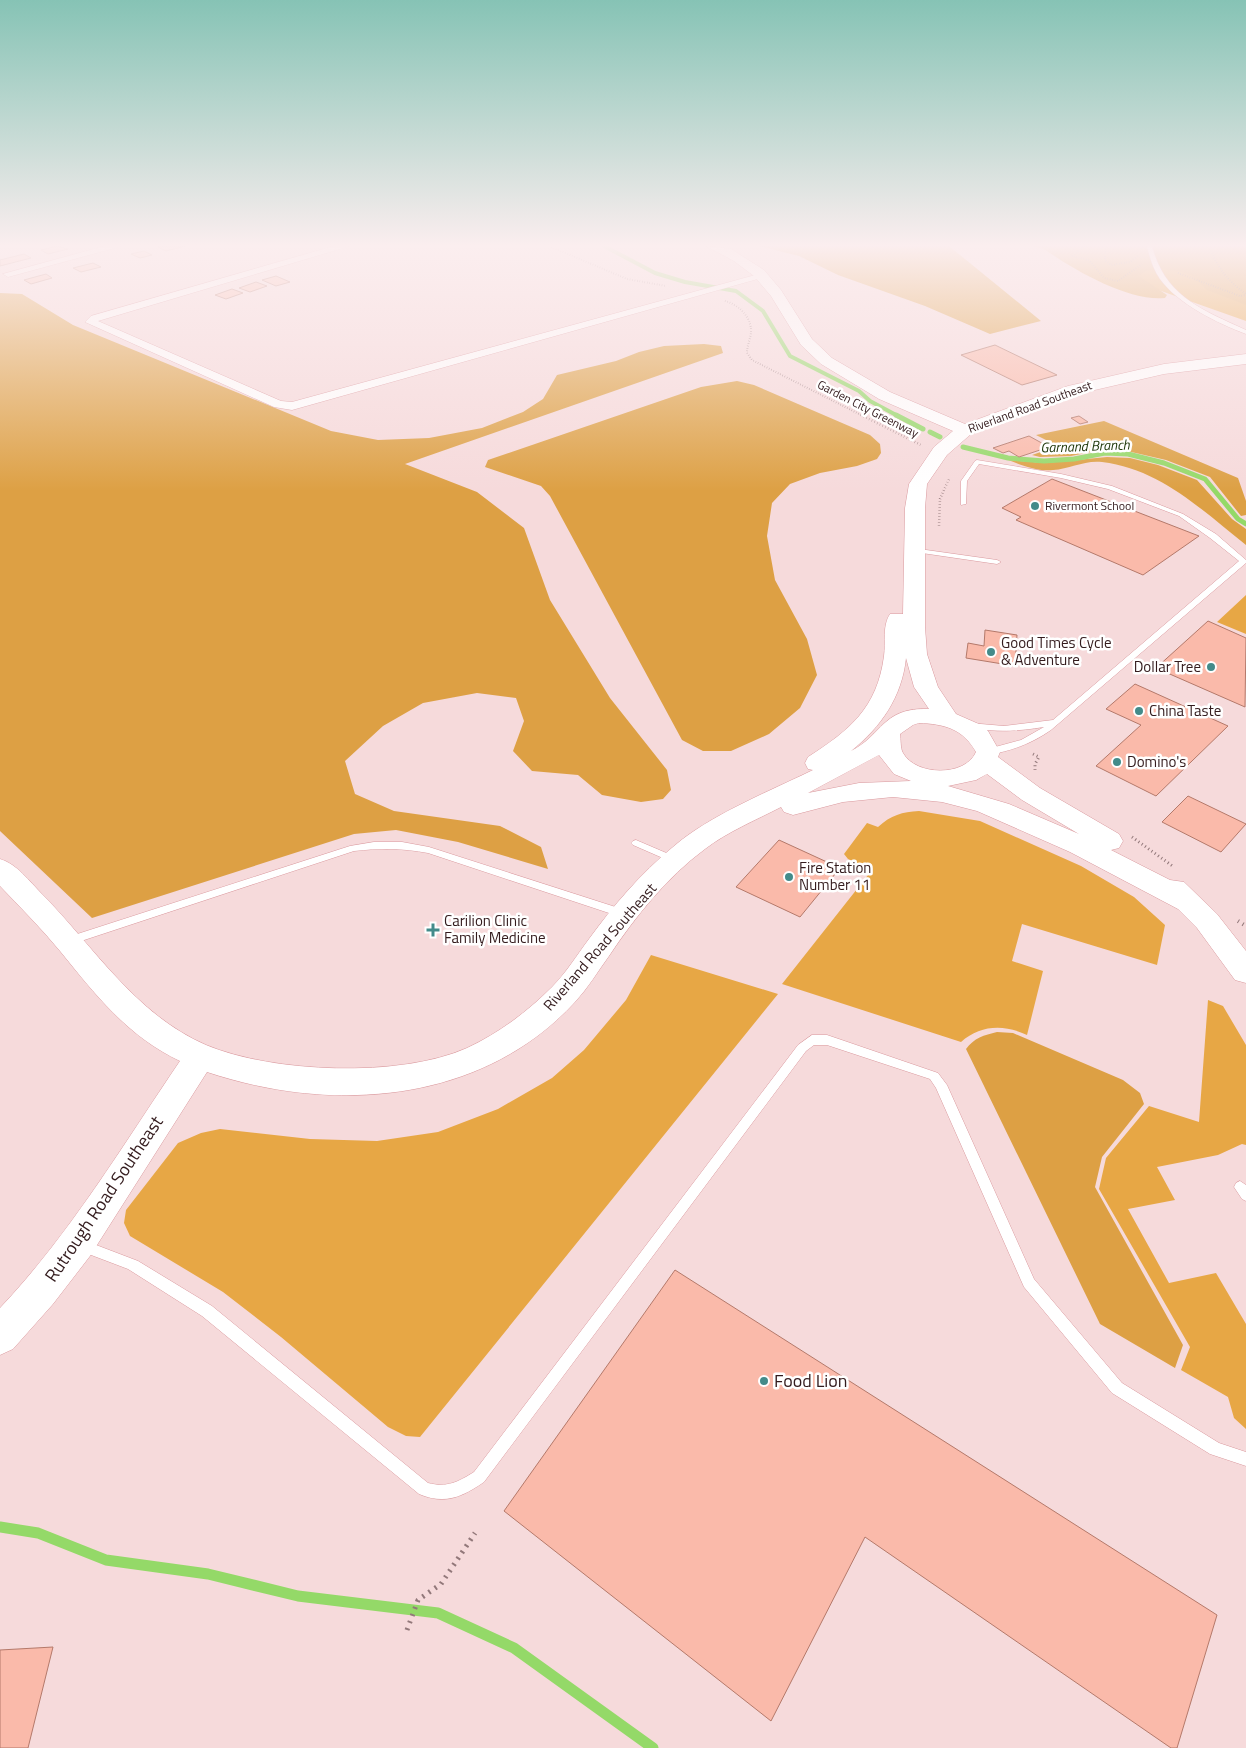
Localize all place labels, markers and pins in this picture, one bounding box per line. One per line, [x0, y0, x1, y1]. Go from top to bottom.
place label: Rivermont School [1045, 496, 1134, 515]
marker: Rivermont School [1029, 500, 1041, 512]
place label: Good Times Cycle & Adventure [1001, 631, 1112, 671]
marker: Good Times Cycle & Adventure [985, 646, 997, 658]
place label: Dollar Tree [1134, 655, 1201, 678]
marker: Dollar Tree [1205, 661, 1217, 673]
place label: China Taste [1149, 699, 1221, 722]
marker: China Taste [1133, 705, 1145, 717]
place label: Domino's [1127, 750, 1186, 773]
marker: Domino's [1111, 756, 1123, 768]
place label: Fire Station Number 11 [799, 856, 871, 896]
marker: Fire Station Number 11 [783, 871, 795, 883]
place label: Carilion Clinic Family Medicine [444, 909, 546, 949]
marker: Carilion Clinic Family Medicine [426, 923, 440, 937]
place label: Food Lion [774, 1367, 847, 1394]
marker: Food Lion [758, 1375, 770, 1387]

